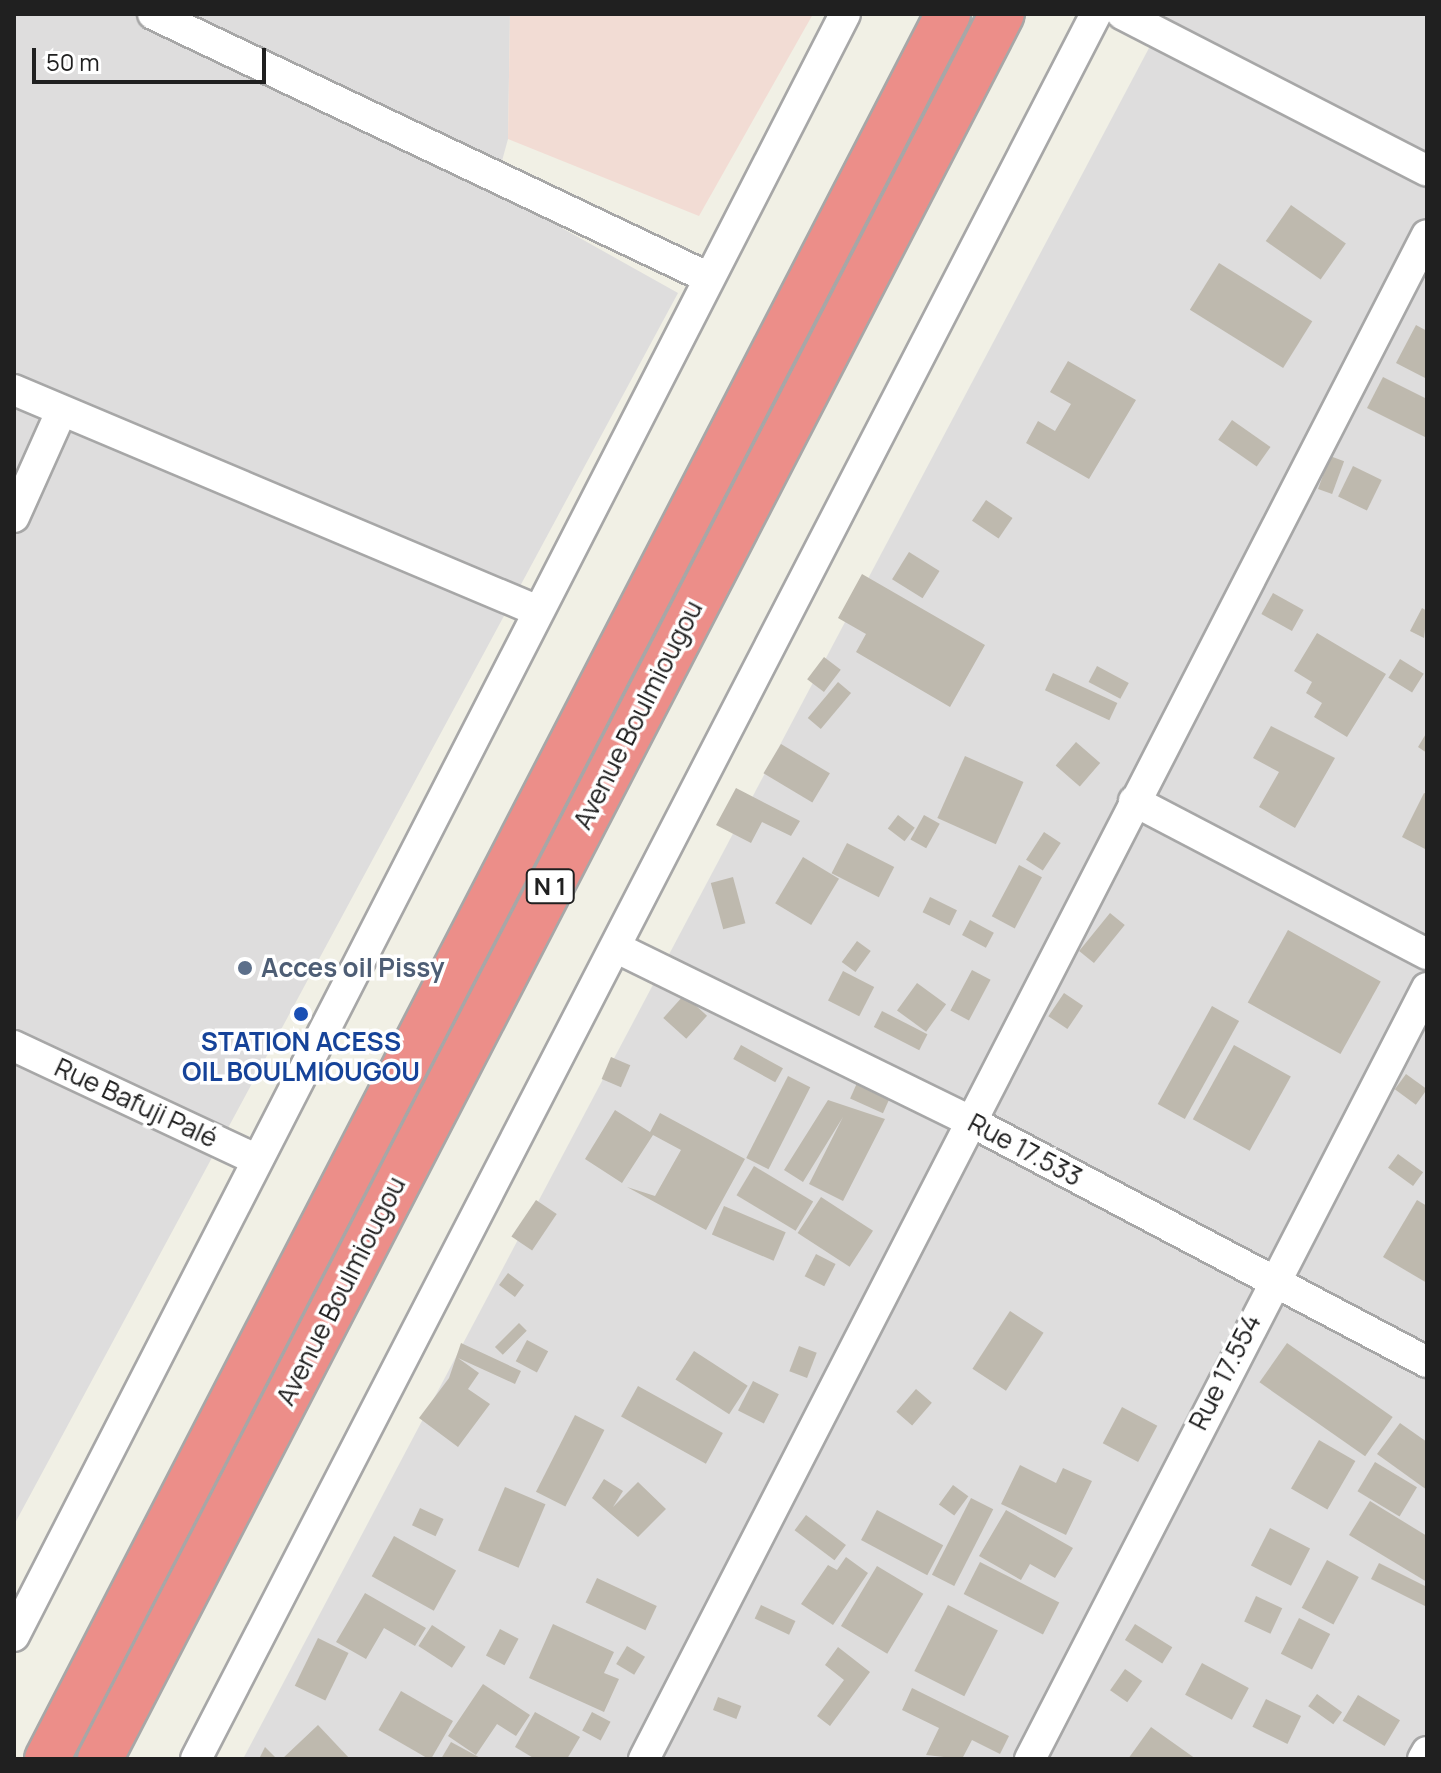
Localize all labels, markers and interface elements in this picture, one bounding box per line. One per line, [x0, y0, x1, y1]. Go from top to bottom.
scale bar [36, 32, 270, 82]
text: 50 m [46, 45, 100, 78]
street label: Avenue Boulmiougou [567, 596, 709, 834]
road number: N 1 [524, 866, 576, 906]
place label: Acces oil Pissy [261, 952, 444, 984]
marker: Acces oil Pissy [236, 959, 254, 977]
marker: STATION ACESS OIL BOULMIOUGOU [292, 1005, 310, 1023]
place label: STATION ACESS OIL BOULMIOUGOU [181, 1026, 421, 1088]
street label: Rue Bafuji Palé [50, 1052, 222, 1154]
street label: Rue 17.533 [963, 1107, 1087, 1193]
street label: Avenue Boulmiougou [270, 1172, 412, 1410]
street label: Rue 17.554 [1183, 1309, 1267, 1435]

